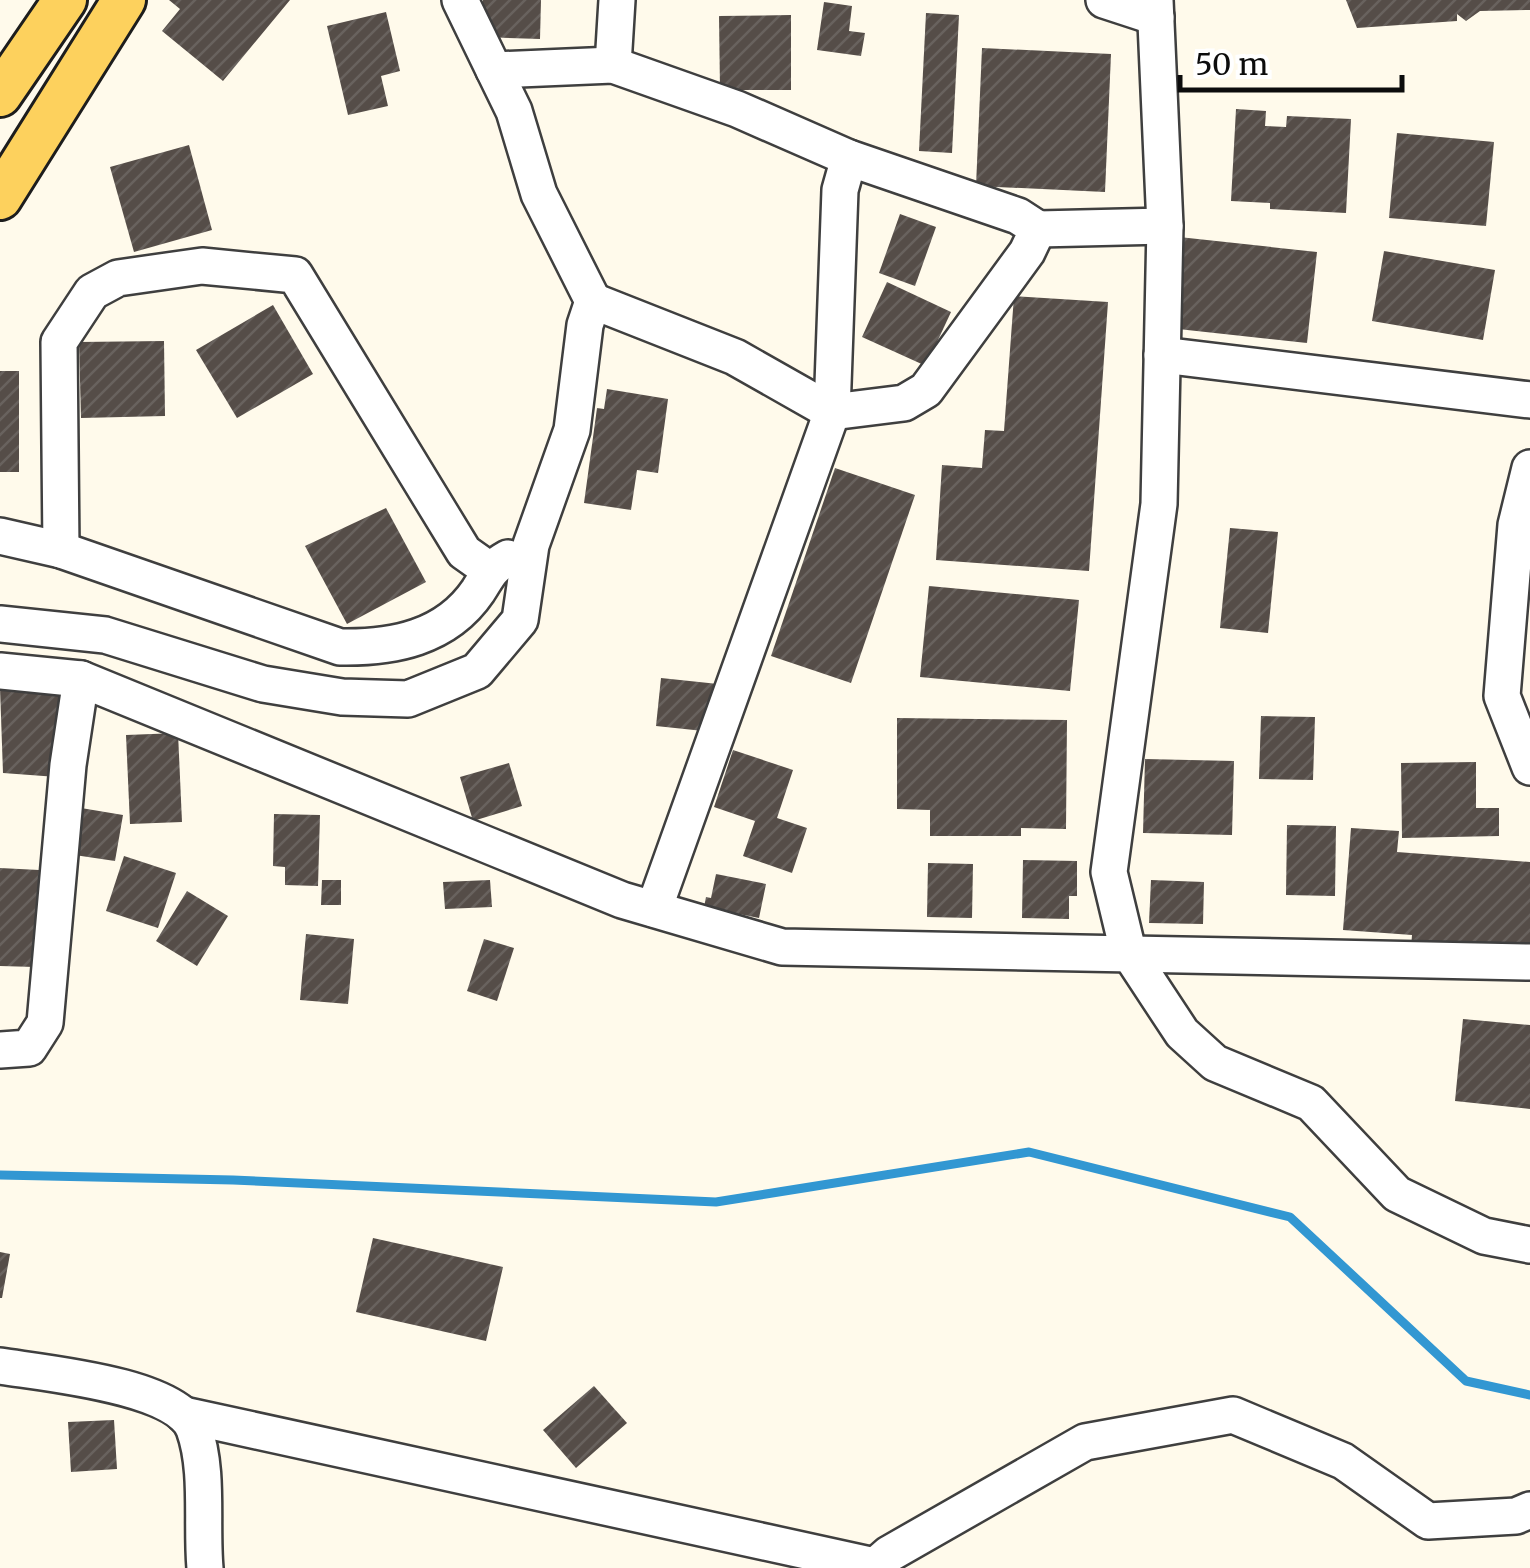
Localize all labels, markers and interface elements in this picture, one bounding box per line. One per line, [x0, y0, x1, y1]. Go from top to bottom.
scale bar [1180, 30, 1402, 92]
text: 50 m [1195, 45, 1268, 83]

